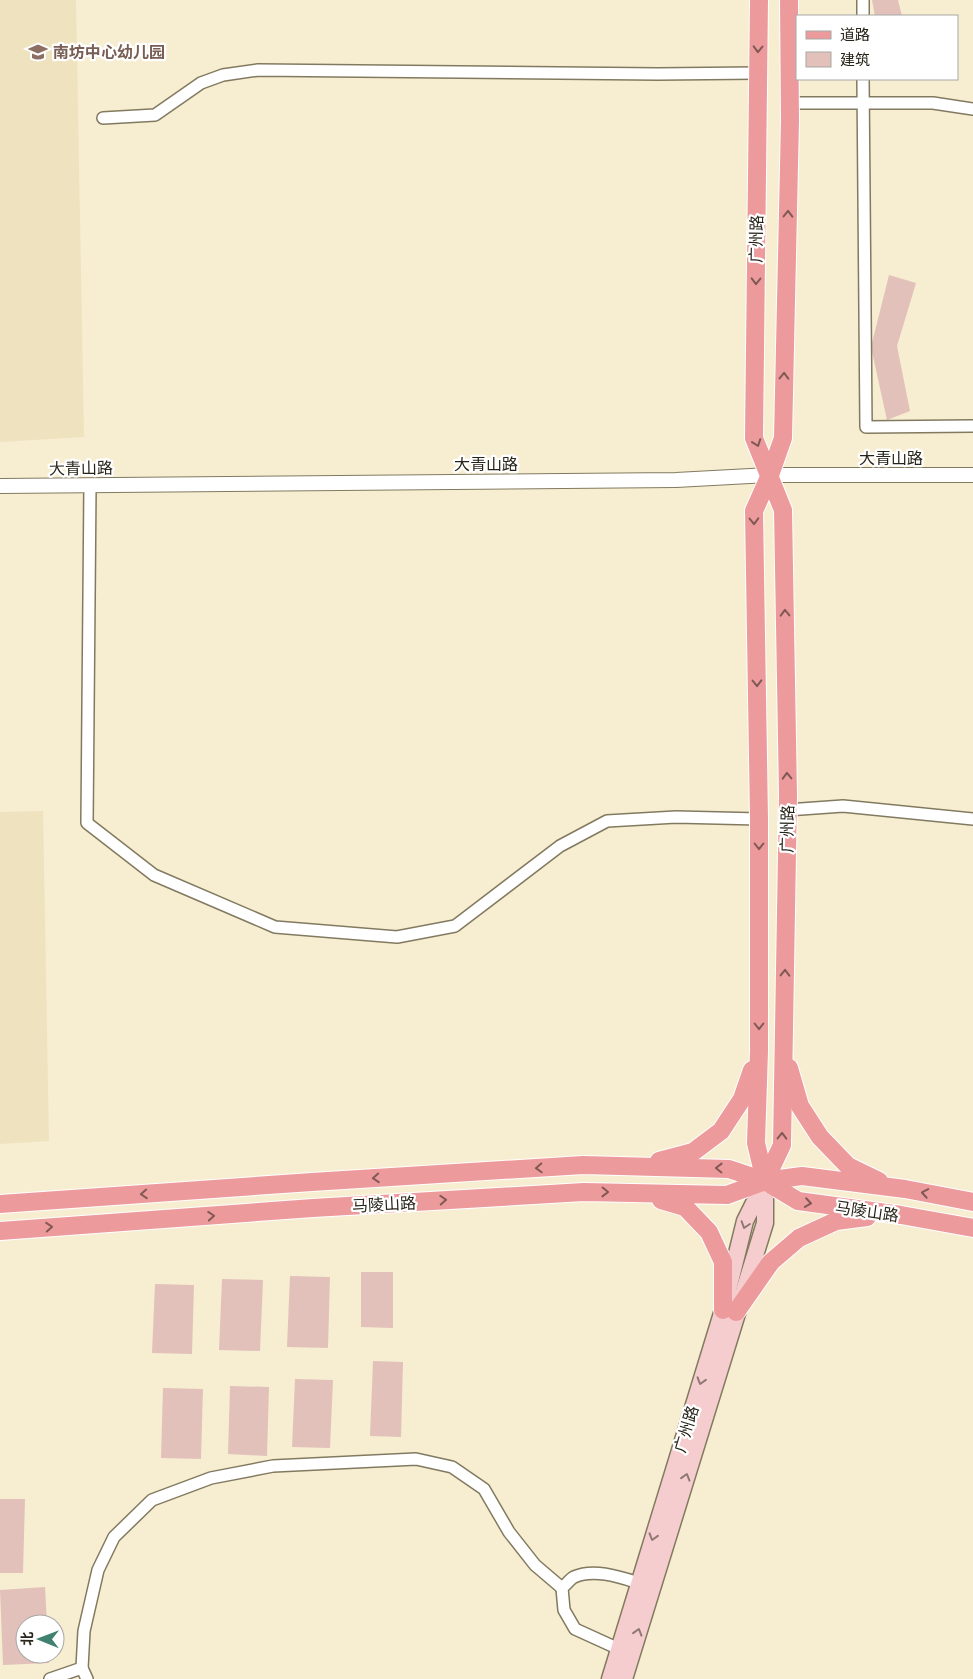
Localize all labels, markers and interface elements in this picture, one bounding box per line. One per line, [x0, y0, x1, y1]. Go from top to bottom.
legend [796, 15, 958, 80]
text: 道路 [840, 26, 870, 44]
school or university icon: 南坊中心幼儿园 [27, 41, 49, 63]
place label: 南坊中心幼儿园 [53, 43, 165, 62]
one-way arrow [753, 45, 763, 53]
text: 建筑 [840, 51, 870, 69]
one-way arrow [783, 210, 793, 218]
street label: 广州路 [747, 215, 766, 263]
one-way arrow [751, 278, 761, 285]
one-way arrow [779, 372, 789, 380]
one-way arrow [751, 438, 761, 447]
street label: 大青山路 [859, 449, 923, 468]
street label: 大青山路 [454, 455, 518, 474]
street label: 大青山路 [49, 458, 113, 479]
one-way arrow [749, 517, 760, 525]
one-way arrow [779, 609, 790, 617]
one-way arrow [752, 680, 762, 687]
one-way arrow [782, 771, 792, 779]
street label: 广州路 [778, 805, 797, 853]
one-way arrow [754, 842, 764, 850]
one-way arrow [780, 969, 790, 976]
one-way arrow [754, 1022, 764, 1030]
one-way arrow [777, 1131, 787, 1139]
one-way arrow [534, 1162, 542, 1173]
one-way arrow [714, 1163, 722, 1174]
one-way arrow [372, 1172, 380, 1183]
one-way arrow [602, 1187, 609, 1197]
one-way arrow [140, 1188, 148, 1199]
one-way arrow [921, 1188, 929, 1198]
street label: 马陵山路 [352, 1193, 416, 1216]
one-way arrow [439, 1195, 447, 1206]
one-way arrow [804, 1197, 812, 1208]
street label: 马陵山路 [834, 1198, 900, 1225]
one-way arrow [207, 1210, 215, 1221]
one-way arrow [741, 1220, 751, 1229]
one-way arrow [45, 1222, 53, 1233]
one-way arrow [697, 1377, 707, 1385]
street label: 广州路 [670, 1403, 703, 1455]
one-way arrow [680, 1473, 690, 1482]
one-way arrow [649, 1532, 659, 1540]
north arrow [15, 1614, 65, 1664]
one-way arrow [633, 1629, 643, 1637]
text: 北 [18, 1632, 36, 1646]

